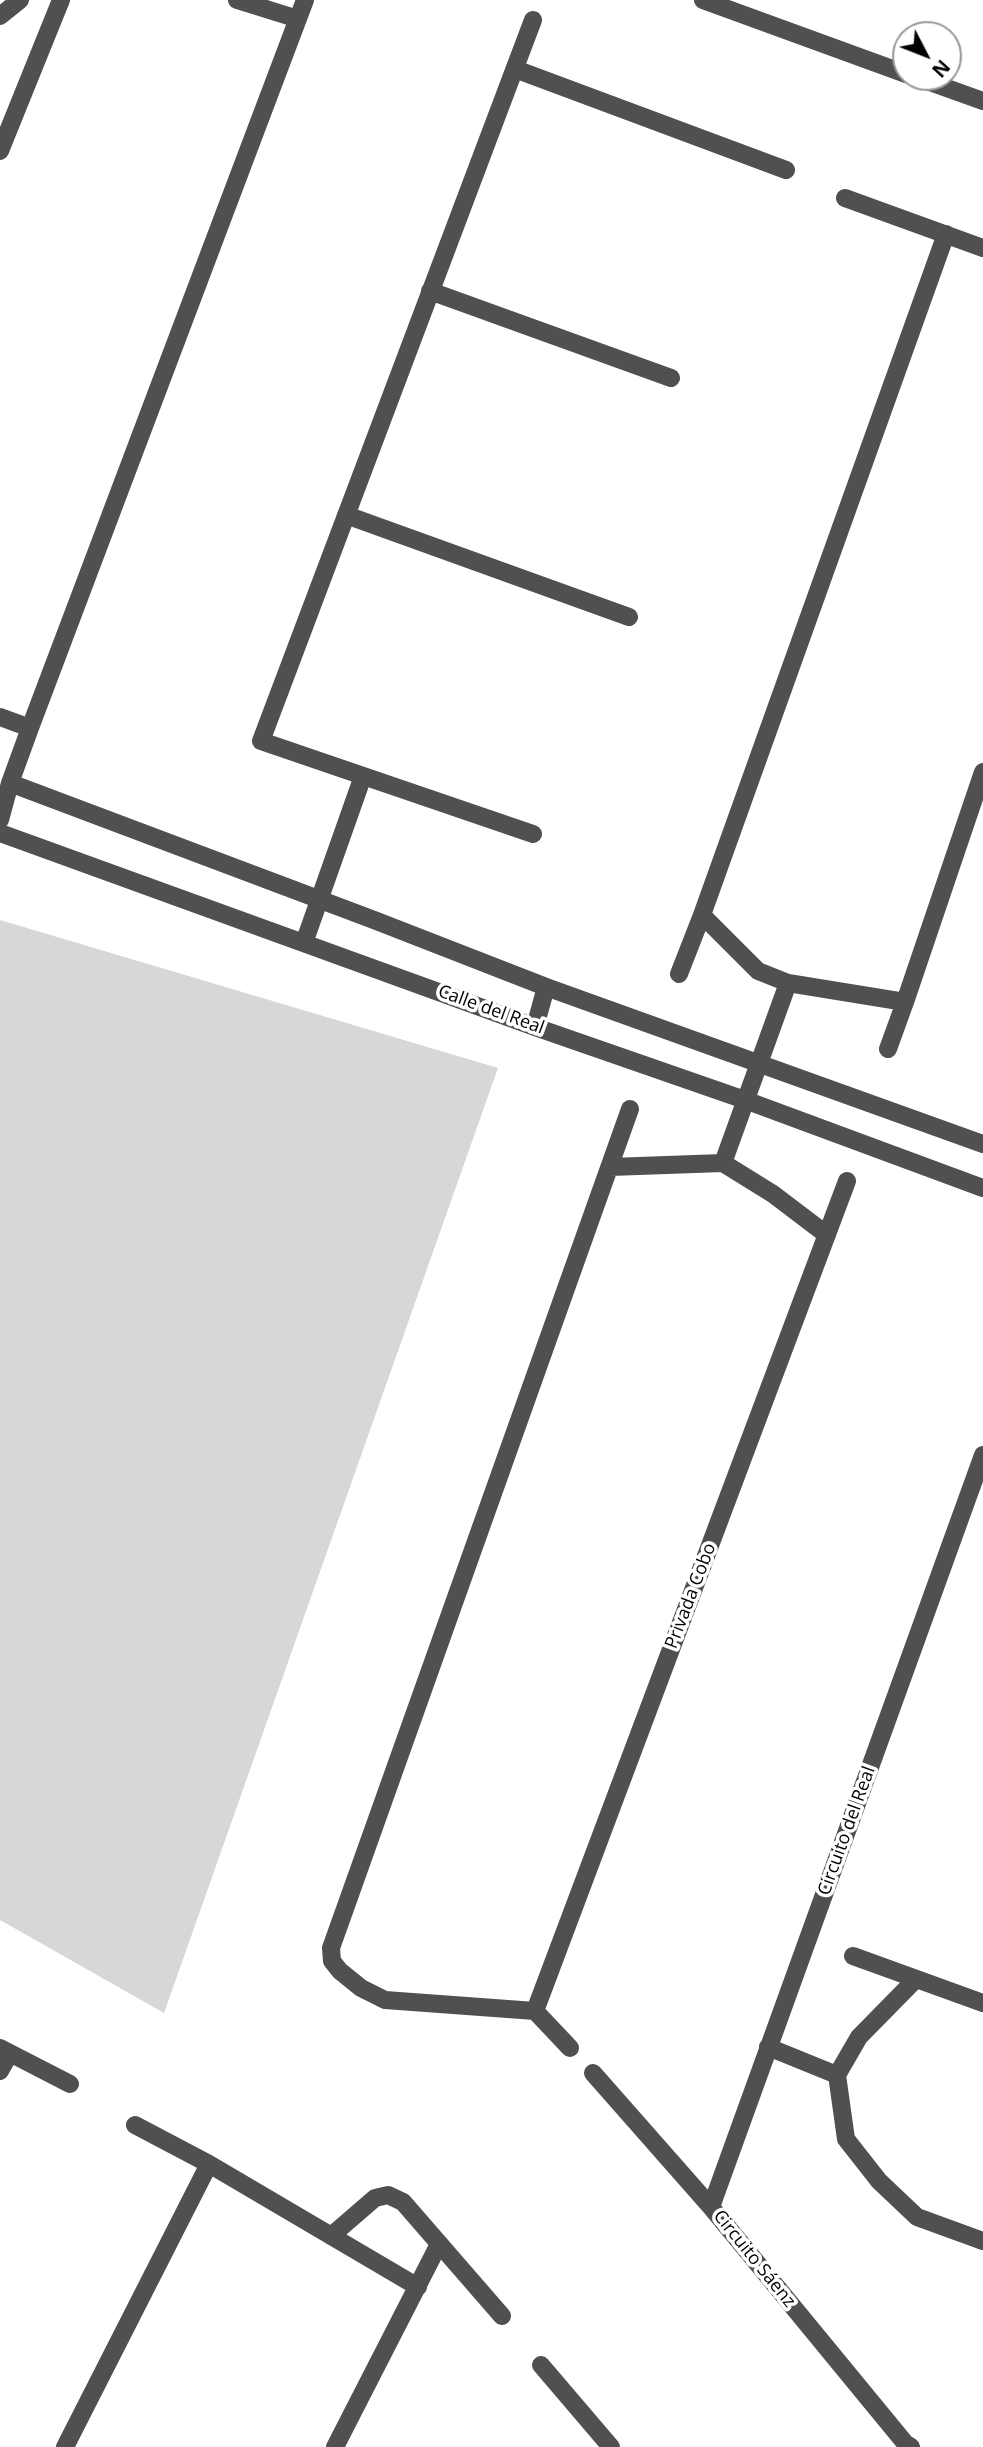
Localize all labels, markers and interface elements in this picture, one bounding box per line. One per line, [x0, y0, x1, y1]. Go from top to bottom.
north arrow [892, 21, 962, 91]
text: N [926, 54, 956, 83]
street label: Calle del Real [435, 981, 547, 1039]
street label: Privada Cobo [661, 1540, 721, 1652]
street label: Circuito del Real [814, 1764, 880, 1898]
street label: Circuito Sáenz [708, 2206, 800, 2312]

